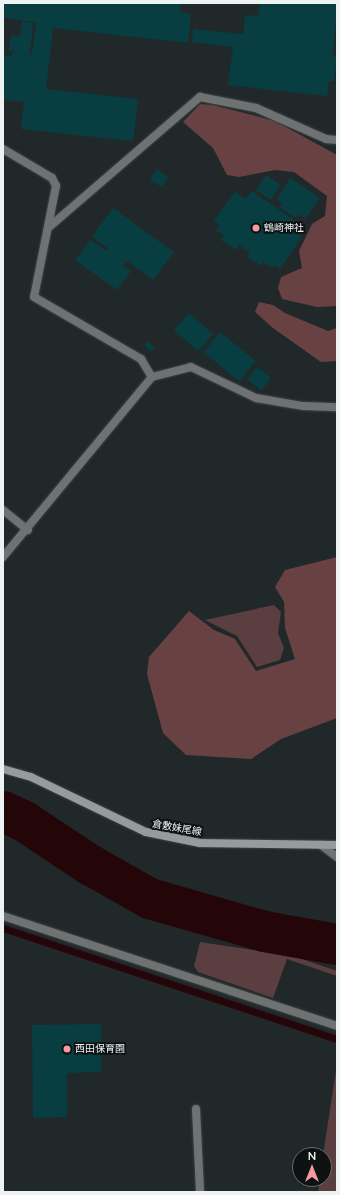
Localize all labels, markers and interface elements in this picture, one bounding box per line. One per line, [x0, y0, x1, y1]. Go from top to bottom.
place label: 鶴崎神社 [264, 222, 304, 234]
marker: 鶴崎神社 [251, 223, 261, 233]
street label: 倉敷妹尾線 [151, 818, 203, 838]
place label: 西田保育園 [75, 1043, 125, 1055]
marker: 西田保育園 [62, 1044, 72, 1054]
north arrow [292, 1147, 332, 1187]
text: N [308, 1149, 316, 1162]

